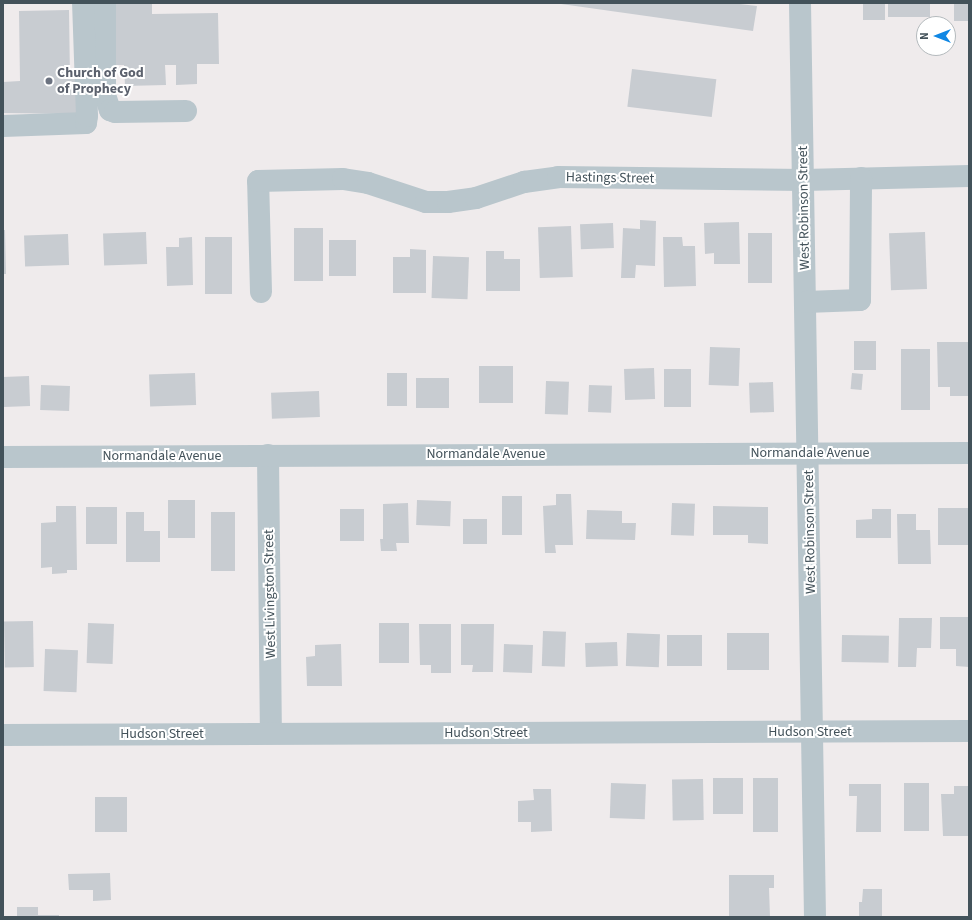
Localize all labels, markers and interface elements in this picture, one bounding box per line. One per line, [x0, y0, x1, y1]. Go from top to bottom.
north arrow [916, 16, 956, 56]
text: N [917, 32, 932, 40]
place label: Church of God of Prophecy [57, 65, 144, 98]
marker: Church of God of Prophecy [44, 76, 54, 86]
street label: West Robinson Street [795, 146, 813, 270]
street label: Hastings Street [566, 169, 654, 187]
street label: Normandale Avenue [750, 445, 870, 461]
street label: Normandale Avenue [426, 446, 546, 462]
street label: Normandale Avenue [102, 448, 222, 464]
street label: West Robinson Street [801, 470, 819, 594]
street label: West Livingston Street [260, 529, 280, 659]
street label: Hudson Street [768, 724, 852, 740]
street label: Hudson Street [444, 725, 528, 741]
street label: Hudson Street [120, 726, 204, 742]

